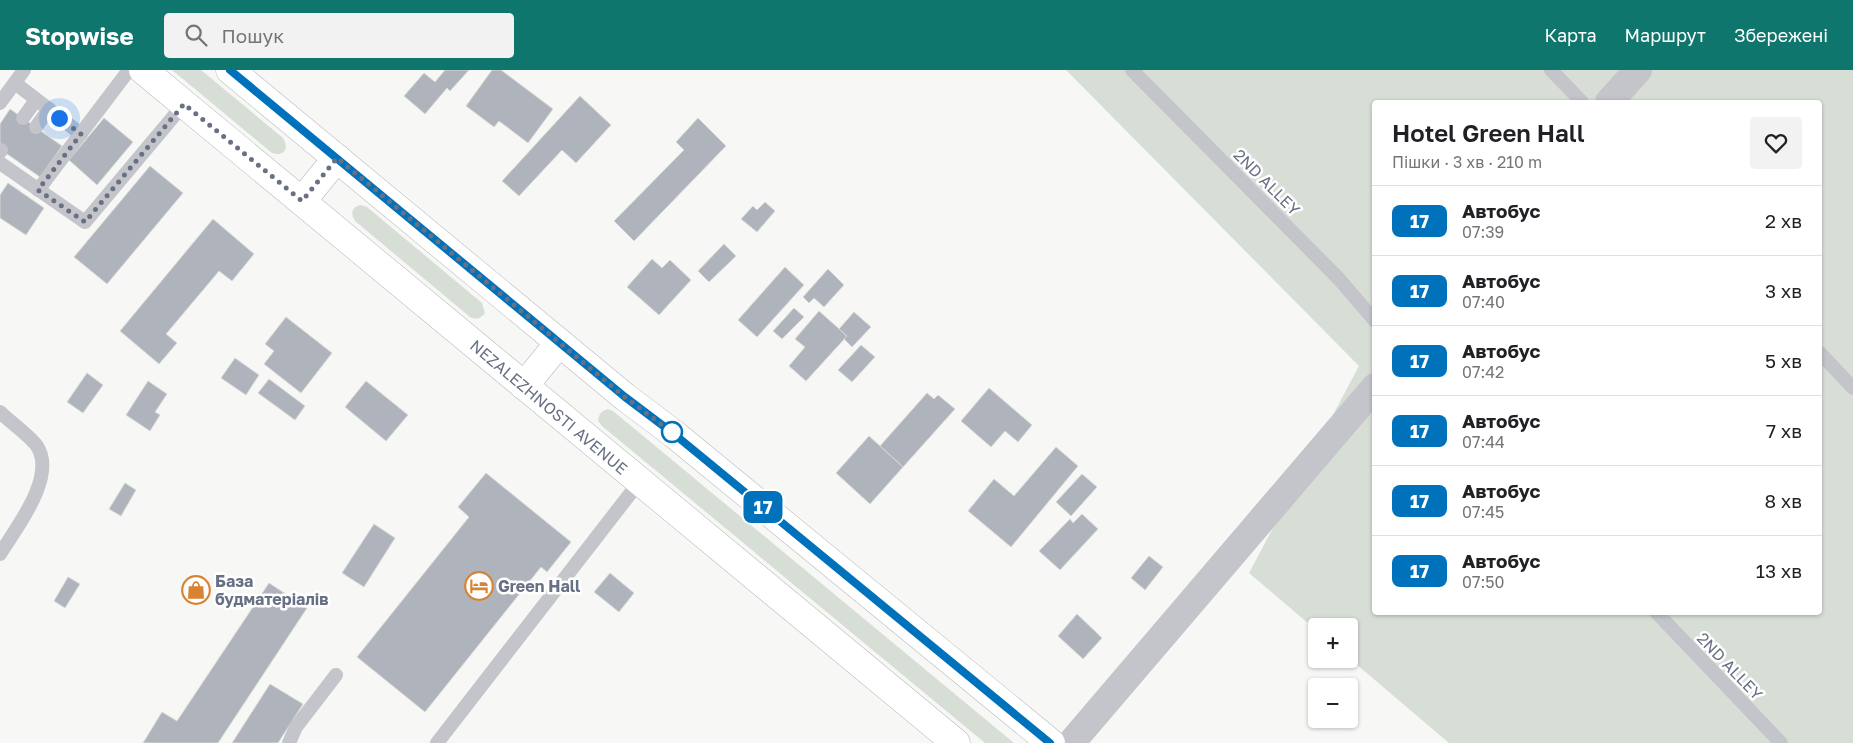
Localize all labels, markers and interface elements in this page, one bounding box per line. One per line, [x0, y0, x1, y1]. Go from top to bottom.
search box [164, 13, 514, 58]
text: Stopwise [25, 21, 134, 50]
icon: search [182, 21, 210, 49]
text: Пошук [222, 24, 284, 47]
text: Карта [1544, 24, 1597, 46]
text: Маршрут [1625, 24, 1706, 46]
text: Збережені [1734, 24, 1828, 46]
your location [47, 106, 72, 131]
button: heart [1750, 117, 1802, 169]
text: Hotel Green Hall [1392, 118, 1585, 147]
street label: 2ND ALLEY [1230, 145, 1305, 220]
text: Пішки · 3 хв · 210 m [1392, 152, 1542, 172]
text: Автобус [1462, 199, 1540, 222]
text: 2 хв [1765, 209, 1802, 232]
text: 17 [1410, 210, 1429, 232]
text: 07:39 [1462, 222, 1504, 242]
text: Автобус [1462, 269, 1540, 292]
text: 3 хв [1765, 279, 1802, 302]
text: 17 [1410, 280, 1429, 302]
text: 07:40 [1462, 292, 1505, 312]
street label: NEZALEZHNOSTI AVENUE [466, 335, 632, 479]
text: Автобус [1462, 339, 1540, 362]
text: 5 хв [1765, 349, 1802, 372]
text: 17 [1410, 350, 1429, 372]
text: 07:42 [1462, 362, 1504, 382]
text: Автобус [1462, 409, 1540, 432]
text: 7 хв [1766, 419, 1802, 442]
text: 17 [1410, 420, 1429, 442]
unlabelled marker [661, 421, 683, 443]
text: 07:44 [1462, 432, 1505, 452]
text: Автобус [1462, 479, 1540, 502]
text: 8 хв [1764, 489, 1802, 512]
text: 17 [1410, 490, 1429, 512]
line badge: 17 [740, 491, 786, 523]
text: 17 [753, 496, 773, 518]
text: 07:45 [1462, 502, 1504, 522]
text: Автобус [1462, 549, 1540, 572]
text: 13 хв [1756, 559, 1802, 582]
text: 17 [1410, 560, 1429, 582]
place label: База будматеріалів [215, 571, 329, 609]
hotel icon: Green Hall [464, 571, 494, 601]
text: 07:50 [1462, 572, 1504, 592]
shop icon: База будматеріалів [181, 575, 211, 605]
place label: Green Hall [498, 576, 581, 596]
map controls [1308, 618, 1358, 728]
button: + [1308, 618, 1358, 668]
street label: 2ND ALLEY [1693, 628, 1768, 704]
button: − [1308, 678, 1358, 728]

